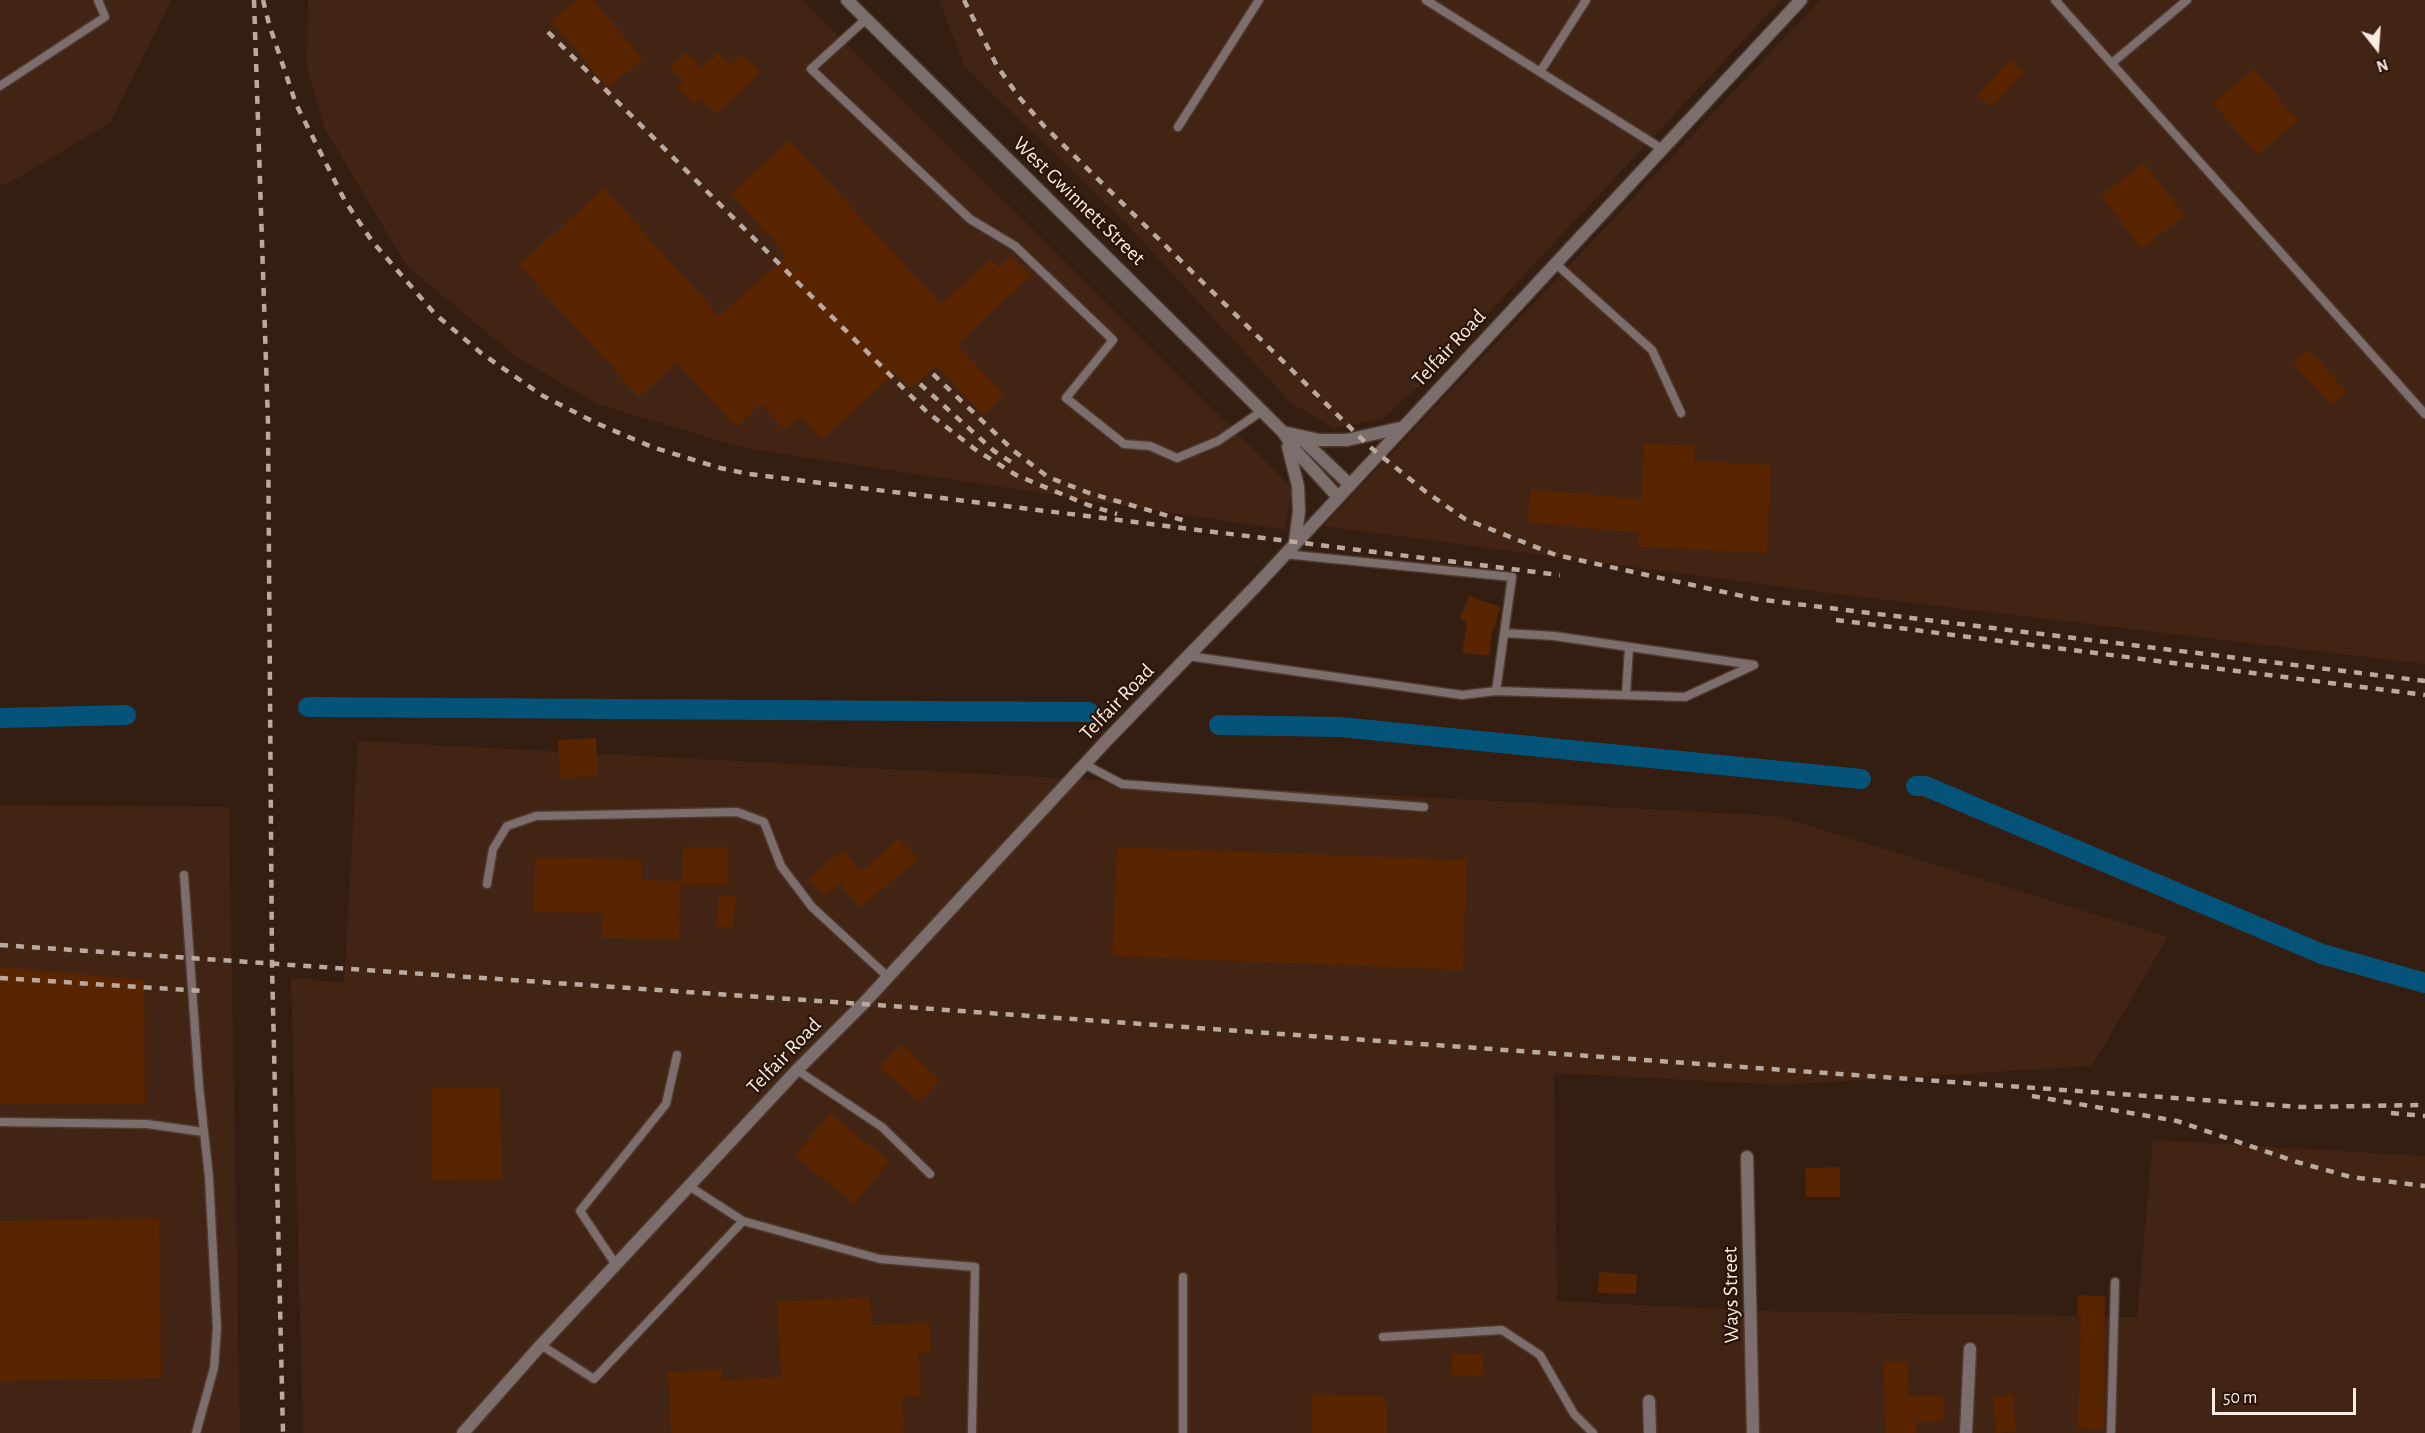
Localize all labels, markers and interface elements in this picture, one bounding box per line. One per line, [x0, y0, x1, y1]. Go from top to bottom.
north arrow [2347, 18, 2407, 78]
text: N [2375, 56, 2390, 74]
street label: West Gwinnett Street [1008, 131, 1150, 271]
street label: Telfair Road [1407, 304, 1491, 392]
street label: Telfair Road [1074, 658, 1160, 746]
street label: Telfair Road [741, 1012, 827, 1100]
street label: Ways Street [1718, 1246, 1744, 1344]
scale bar [2215, 1376, 2359, 1414]
text: 50 m [2223, 1389, 2257, 1407]

